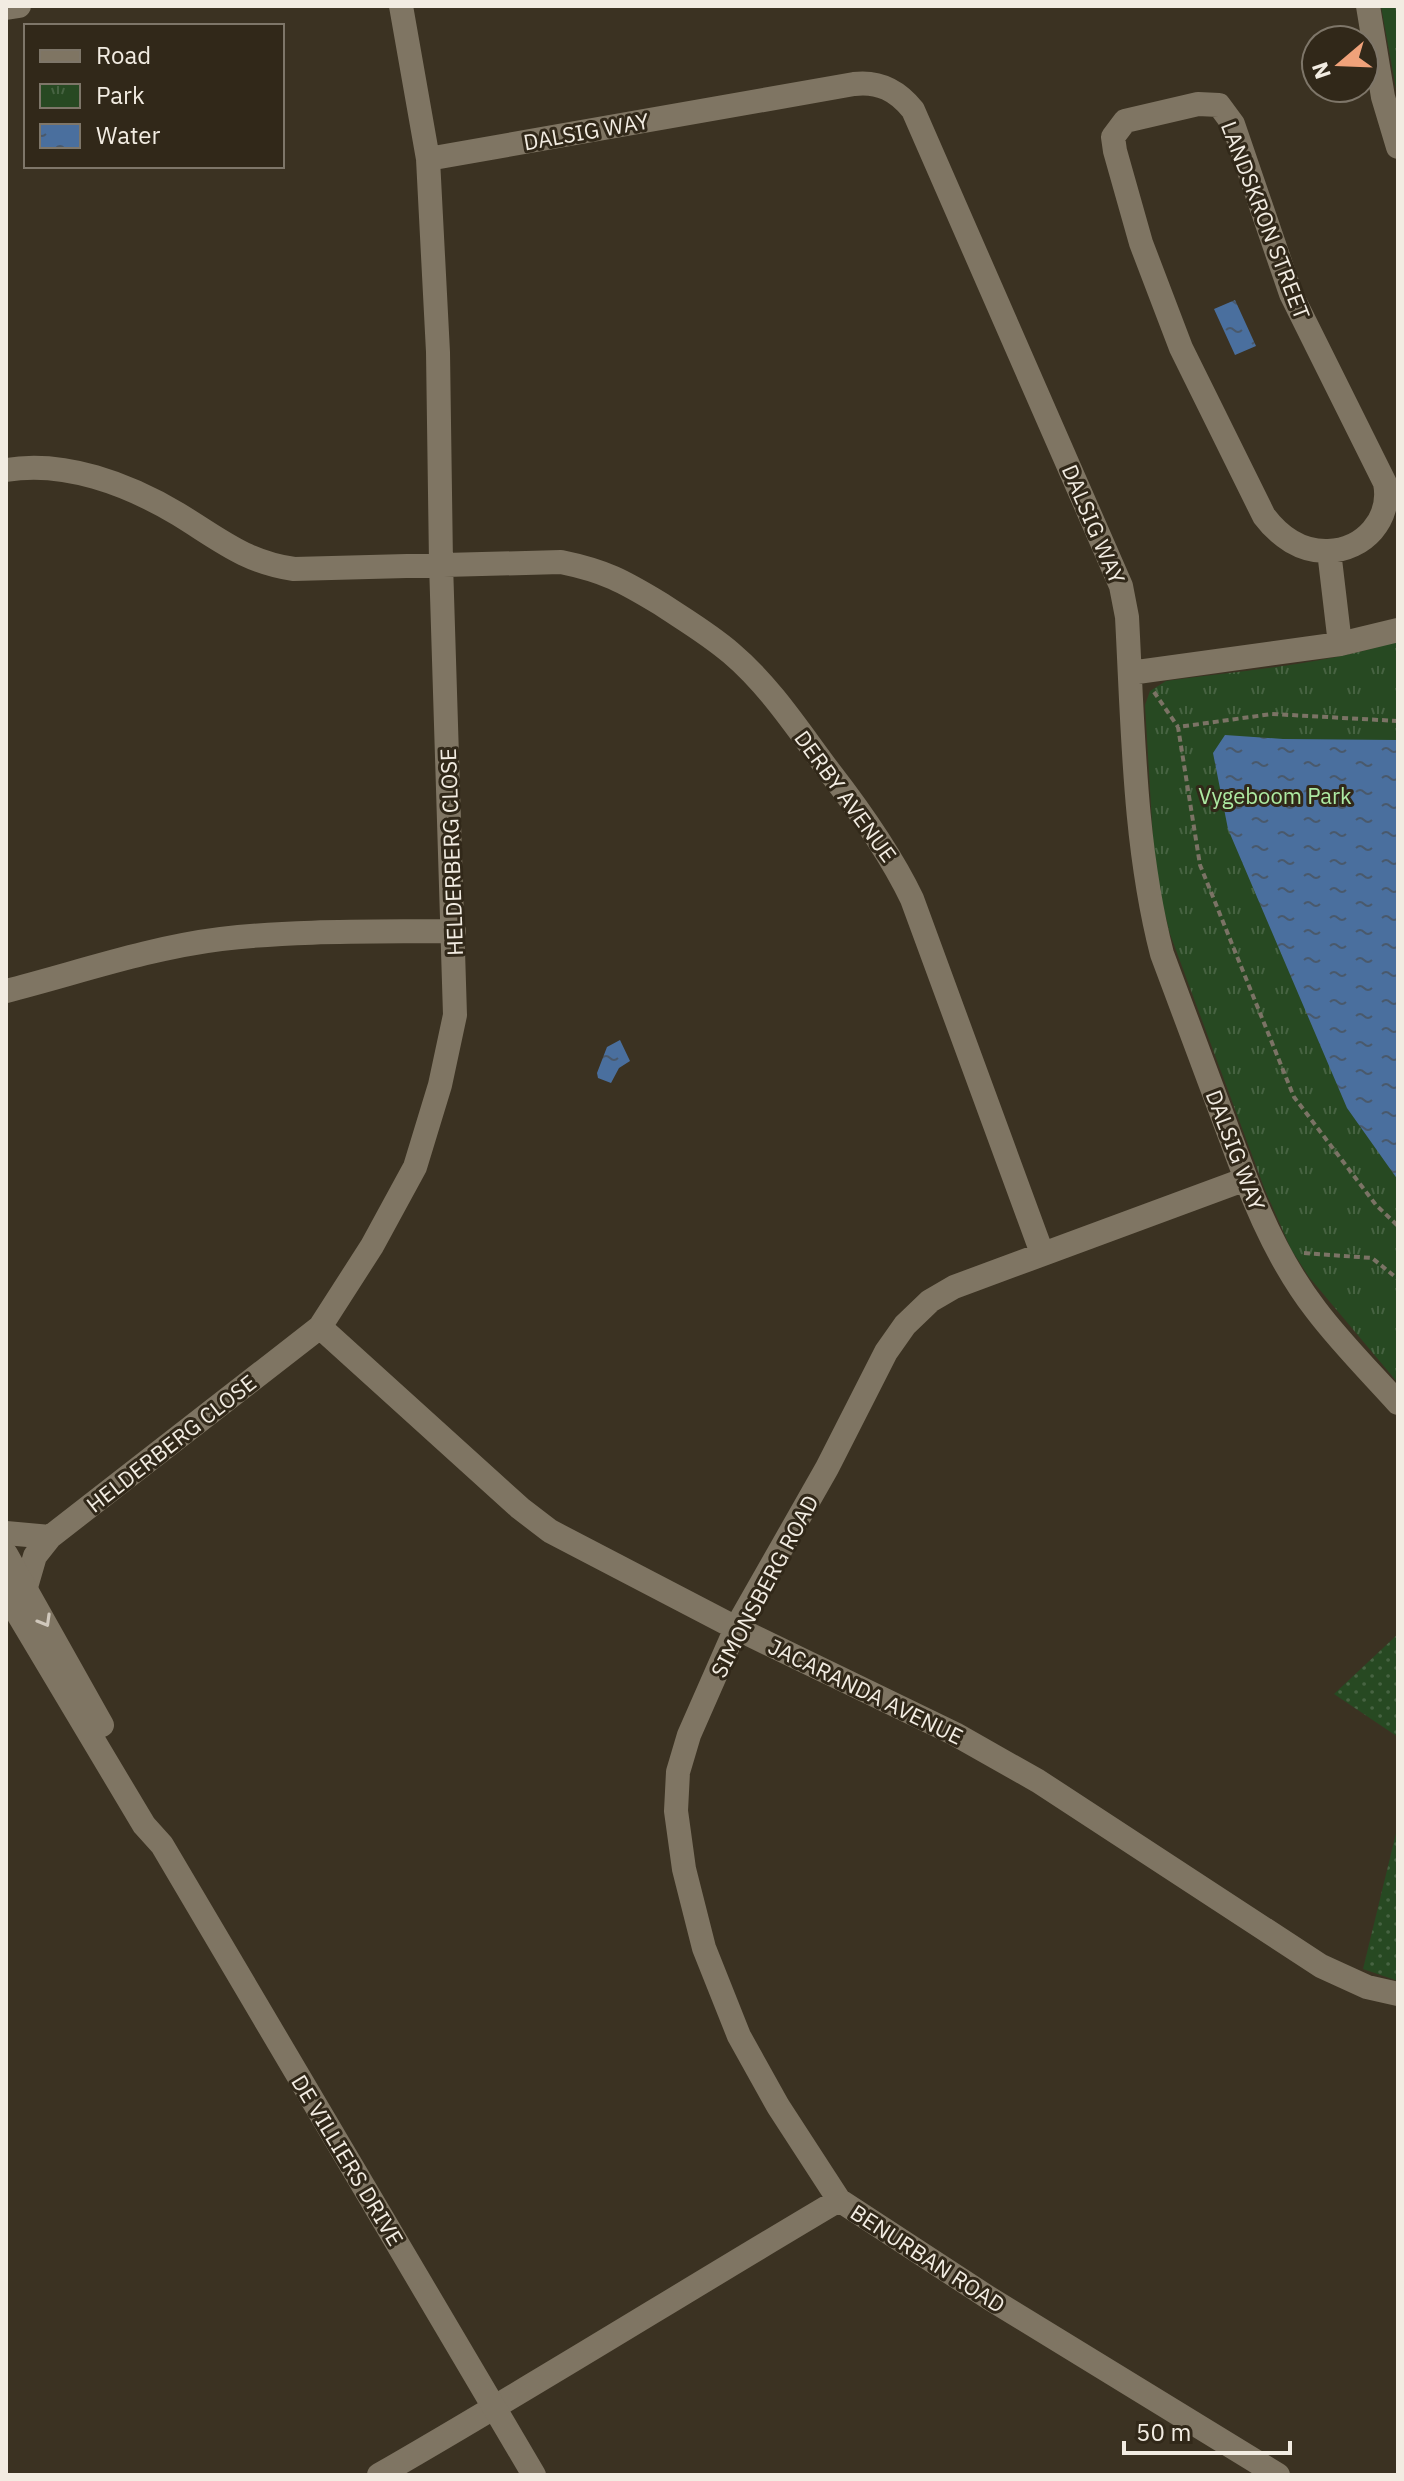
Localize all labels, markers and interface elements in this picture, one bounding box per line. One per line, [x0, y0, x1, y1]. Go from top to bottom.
legend [24, 24, 284, 168]
north arrow [1300, 24, 1380, 104]
text: Road [96, 39, 151, 71]
text: N [1304, 58, 1337, 83]
text: Park [96, 79, 145, 111]
street label: DALSIG WAY [521, 106, 651, 156]
street label: LANDSKRON STREET [1215, 117, 1317, 324]
text: Water [96, 119, 160, 151]
street label: DALSIG WAY [1056, 460, 1132, 588]
street label: DERBY AVENUE [788, 724, 904, 868]
street label: HELDERBERG CLOSE [433, 748, 469, 956]
park label: Vygeboom Park [1198, 781, 1352, 810]
street label: DALSIG WAY [1200, 1085, 1272, 1215]
street label: HELDERBERG CLOSE [80, 1368, 262, 1518]
street label: SIMONSBERG ROAD [704, 1490, 824, 1682]
one-way arrow [35, 1613, 51, 1627]
street label: JACARANDA AVENUE [764, 1631, 968, 1751]
street label: DE VILLIERS DRIVE [285, 2069, 411, 2251]
street label: BENURBAN ROAD [845, 2197, 1011, 2319]
scale bar [1124, 2405, 1290, 2455]
text: 50 m [1136, 2416, 1191, 2448]

